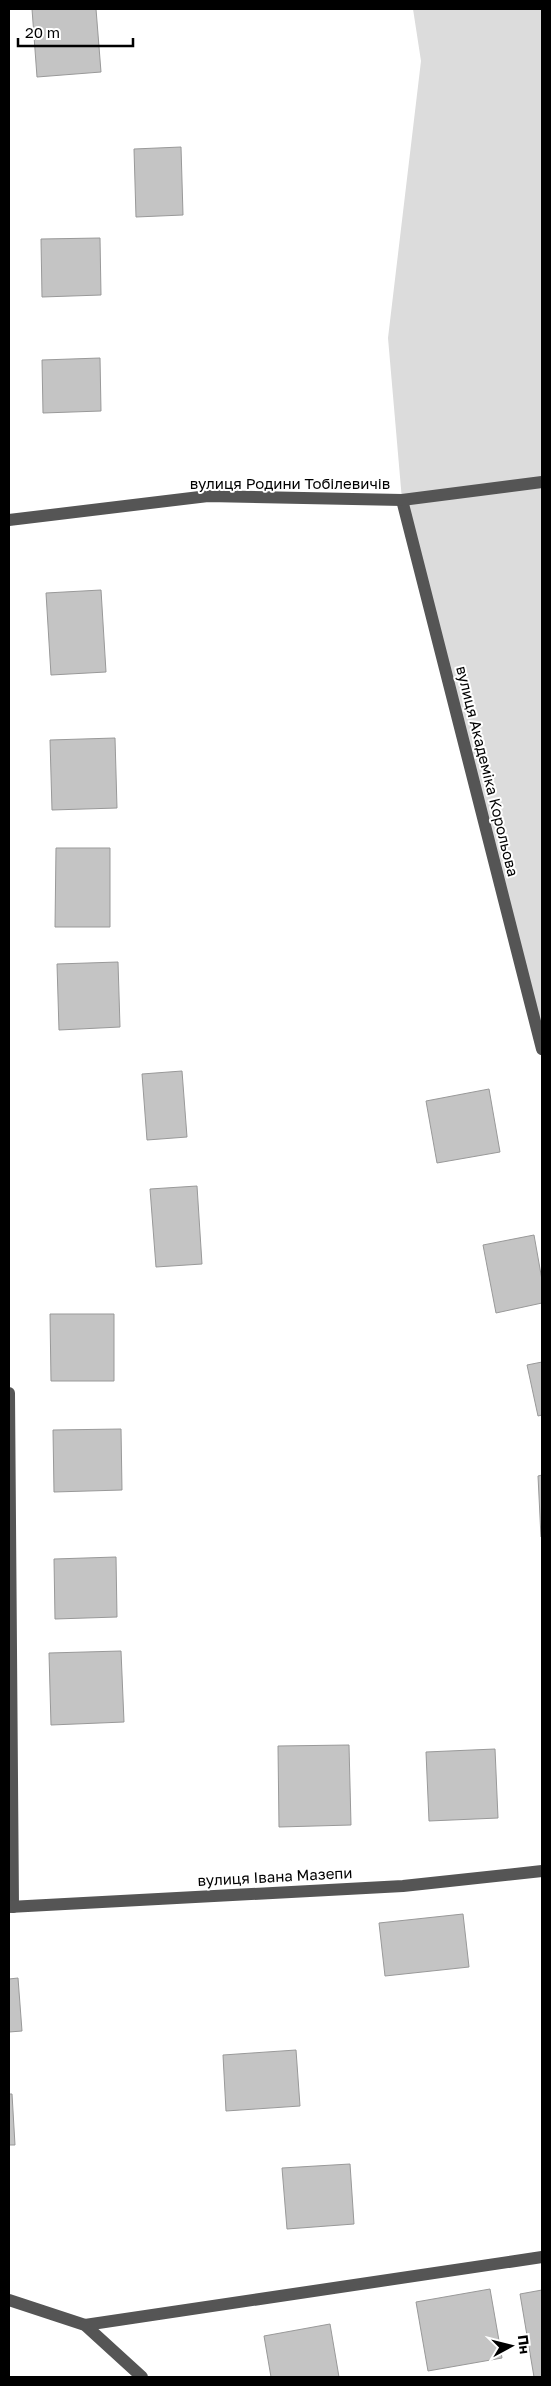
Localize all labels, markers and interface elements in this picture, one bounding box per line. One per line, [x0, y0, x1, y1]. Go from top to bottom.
scale bar [18, 15, 132, 47]
text: 20 m [25, 23, 60, 41]
street label: вулиця Родини Тобілевичів [190, 474, 390, 492]
street label: вулиця Академіка Корольова [453, 664, 523, 878]
street label: вулиця Івана Мазепи [197, 1863, 353, 1889]
north arrow [486, 2321, 536, 2371]
text: Пн [515, 2334, 534, 2355]

